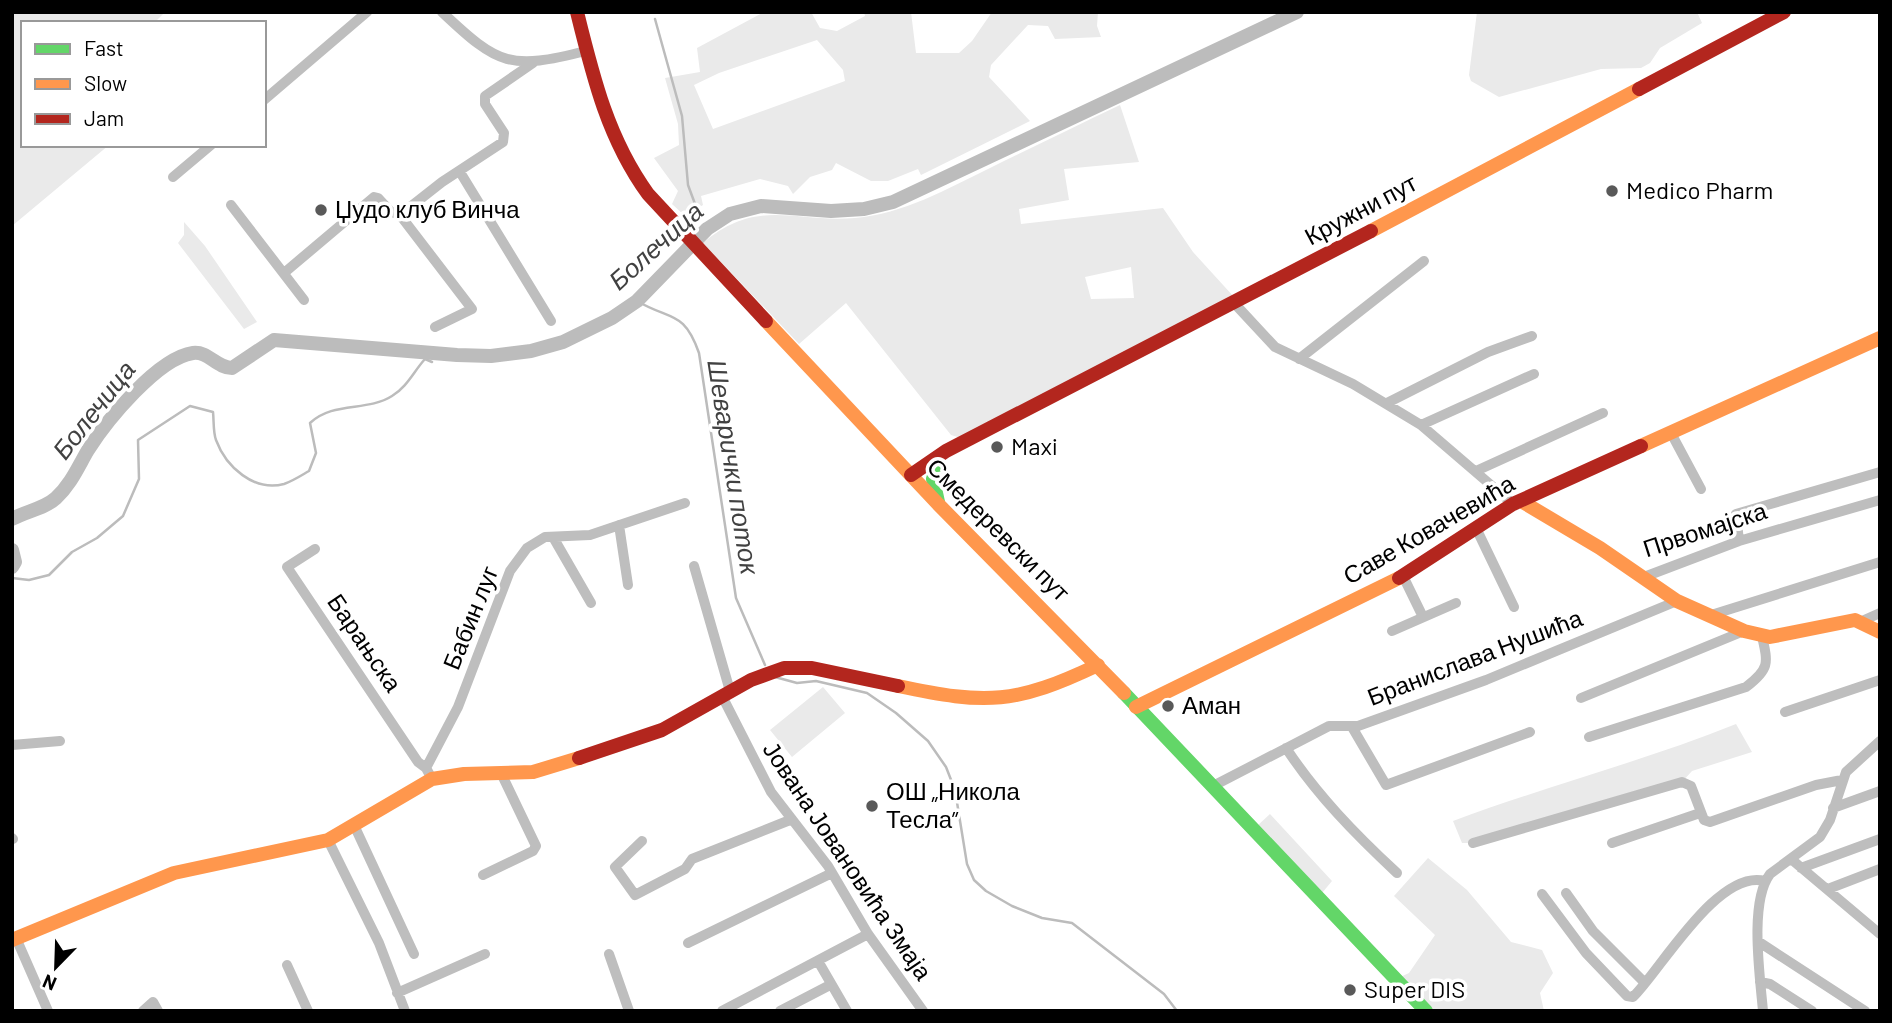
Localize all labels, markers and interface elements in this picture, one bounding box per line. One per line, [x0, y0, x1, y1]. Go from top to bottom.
legend [21, 21, 266, 147]
text: Fast [84, 35, 124, 60]
text: Slow [84, 70, 127, 95]
text: Jam [84, 105, 124, 130]
street label: Кружни пут [1299, 167, 1421, 250]
place label: Medico Pharm [1626, 175, 1773, 204]
marker: Medico Pharm [1604, 183, 1620, 199]
place label: Џудо клуб Винча [335, 194, 520, 223]
water label: Болечица [602, 195, 708, 295]
marker: Џудо клуб Винча [313, 202, 329, 218]
water label: Болечица [45, 354, 141, 464]
water label: Шеварички поток [702, 357, 767, 578]
place label: Maxi [1011, 431, 1058, 460]
marker: Maxi [989, 439, 1005, 455]
street label: Смедеревски пут [922, 452, 1076, 606]
street label: Саве Ковачевића [1337, 468, 1520, 589]
street label: Првомајска [1639, 495, 1770, 562]
street label: Бабин луг [436, 561, 504, 673]
street label: Барањска [322, 588, 409, 697]
street label: Бранислава Нушића [1363, 602, 1587, 711]
place label: Аман [1182, 690, 1241, 719]
marker: Аман [1160, 698, 1176, 714]
street label: Јована Јовановића Змаја [758, 736, 939, 985]
place label: ОШ „Никола Тесла” [886, 776, 1020, 833]
marker: ОШ „Никола Тесла” [864, 798, 880, 814]
north arrow [21, 932, 91, 1002]
text: N [39, 970, 59, 996]
place label: Super DIS [1364, 974, 1465, 1003]
marker: Super DIS [1342, 982, 1358, 998]

